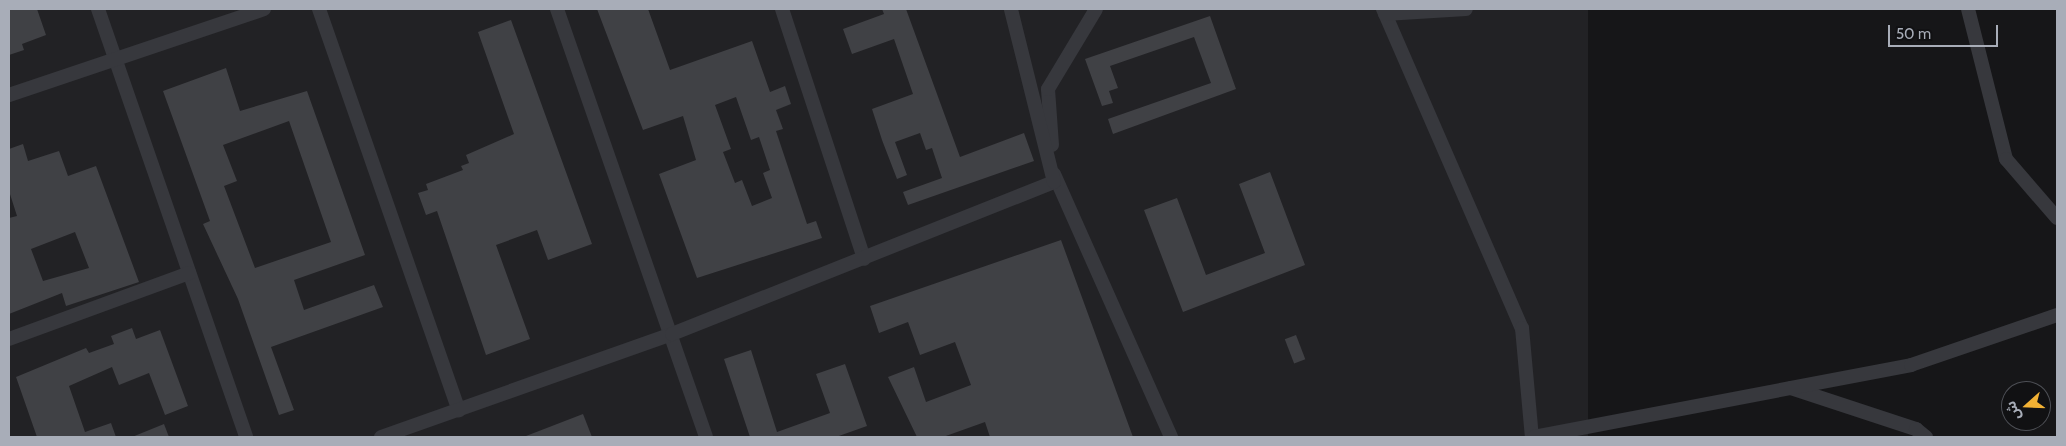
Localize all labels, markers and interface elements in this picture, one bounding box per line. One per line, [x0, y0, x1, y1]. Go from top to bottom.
scale bar [1891, 15, 2001, 47]
text: 50 m [1896, 25, 1931, 43]
north arrow [2001, 381, 2051, 431]
text: ش [2001, 399, 2025, 423]

